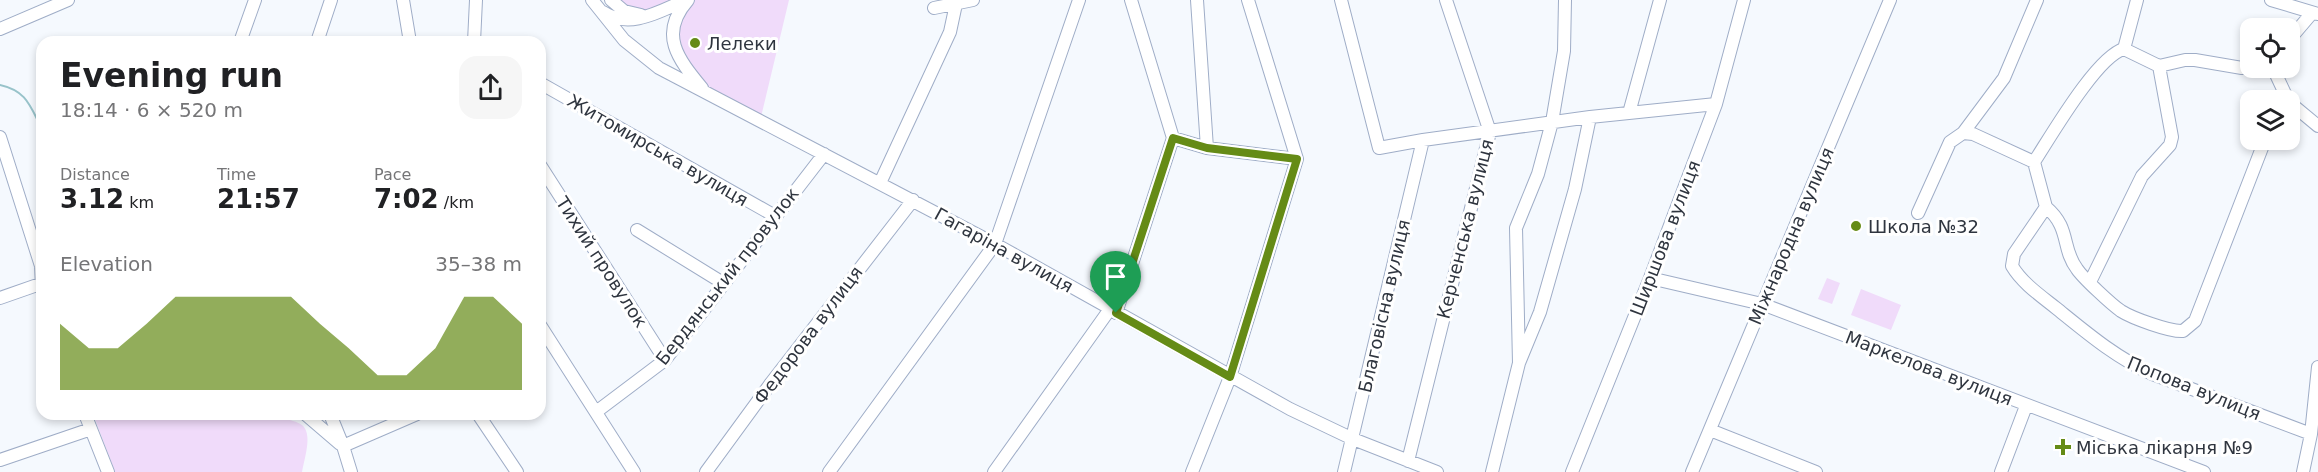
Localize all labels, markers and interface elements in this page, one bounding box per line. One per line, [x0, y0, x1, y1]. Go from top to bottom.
map controls [2240, 18, 2300, 150]
button: locate [2240, 18, 2300, 78]
place label: Лелеки [707, 33, 777, 54]
marker: Лелеки [688, 36, 702, 50]
text: Evening run [60, 56, 283, 95]
button: share [459, 56, 522, 119]
street label: Житомирська вулиця [564, 90, 752, 210]
button: layers [2240, 90, 2300, 150]
text: 18:14 · 6 × 520 m [60, 98, 243, 122]
street label: Керченська вулиця [1433, 137, 1497, 321]
street label: Міжнародна вулиця [1744, 144, 1838, 328]
street label: Ширшова вулиця [1626, 157, 1704, 319]
text: Distance [60, 165, 130, 184]
text: Time [217, 165, 256, 184]
text: Pace [374, 165, 411, 184]
street label: Бердянський провулок [651, 183, 803, 369]
text: 3.12 [60, 184, 124, 214]
text: 21:57 [217, 184, 300, 214]
text: 7:02 [374, 184, 439, 214]
street label: Тихий провулок [551, 192, 652, 331]
text: km [124, 193, 154, 212]
text: /km [439, 193, 474, 212]
street label: Гагаріна вулиця [931, 203, 1077, 297]
place label: Школа №32 [1868, 216, 1979, 237]
street label: Благовісна вулиця [1354, 217, 1414, 395]
marker: Школа №32 [1849, 219, 1863, 233]
pin [1090, 251, 1141, 313]
text: Elevation [60, 252, 153, 276]
text: 35–38 m [435, 252, 522, 276]
icon: arrive [1099, 260, 1132, 293]
street label: Федорова вулиця [749, 262, 867, 408]
street label: Маркелова вулиця [1842, 326, 2016, 410]
street label: Попова вулиця [2124, 352, 2264, 424]
place label: Міська лікарня №9 [2076, 437, 2253, 458]
marker: Міська лікарня №9 [2054, 438, 2072, 456]

